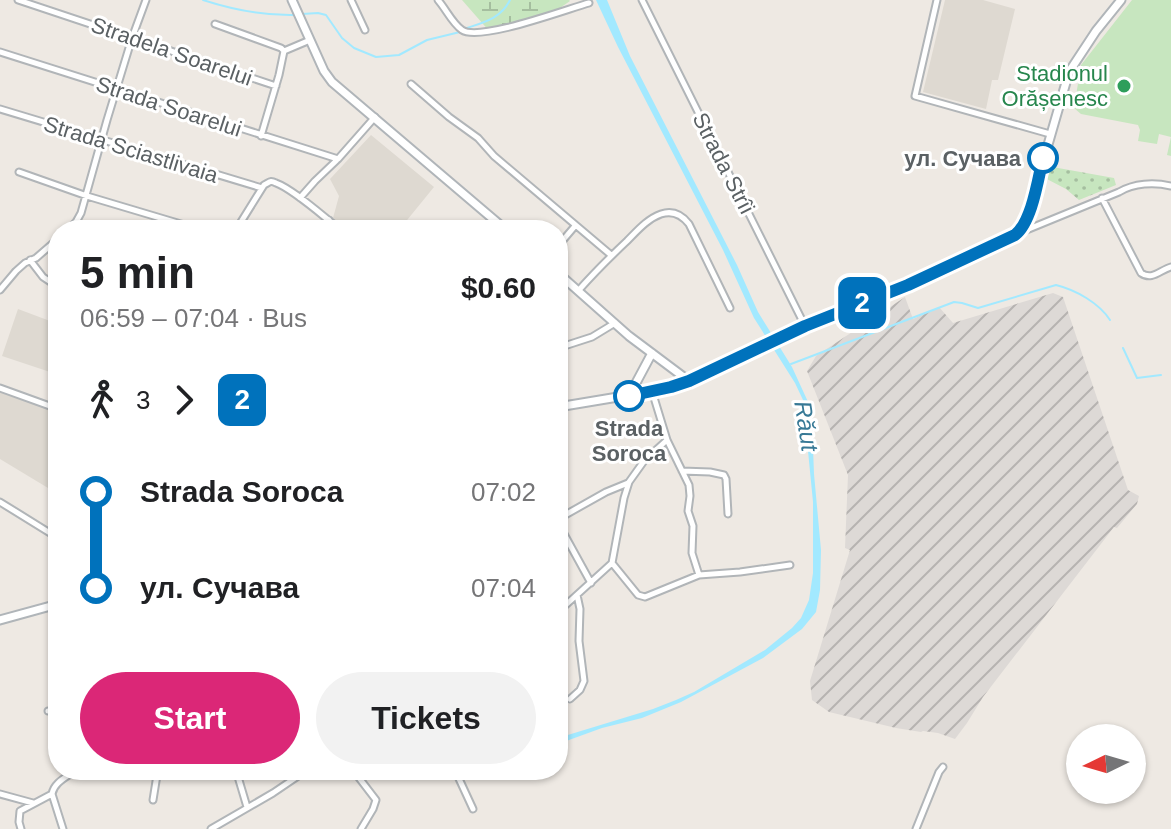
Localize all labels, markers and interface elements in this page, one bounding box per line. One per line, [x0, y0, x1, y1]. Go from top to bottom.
street label: Stradela Soarelui [88, 12, 256, 91]
place label: Stadionul Orășenesc [1002, 61, 1108, 111]
street label: Strada Soarelui [93, 71, 245, 142]
marker: Stadionul Orășenesc [1115, 77, 1133, 95]
street label: Strada Strîi [687, 109, 760, 218]
street label: Strada Sciastlivaia [41, 111, 222, 188]
marker: ул. Сучава [1028, 143, 1058, 173]
place label: ул. Сучава [904, 146, 1022, 171]
text: 5 min [80, 248, 195, 297]
text: $0.60 [461, 271, 536, 304]
line badge: 2 [836, 277, 888, 329]
text: 2 [854, 287, 870, 318]
text: 06:59 – 07:04 · Bus [80, 303, 307, 333]
icon: walk [80, 378, 124, 422]
icon: forward [162, 378, 206, 422]
marker: Strada Soroca [614, 381, 644, 411]
text: 2 [234, 384, 250, 415]
text: 3 [136, 385, 150, 415]
water label: Răut [789, 399, 824, 454]
place label: Strada Soroca [592, 416, 667, 466]
text: Strada Soroca [140, 475, 343, 508]
text: 07:02 [471, 477, 536, 507]
text: ул. Сучава [140, 571, 299, 604]
text: 07:04 [471, 573, 536, 603]
button: Start [80, 672, 300, 764]
button: Tickets [316, 672, 536, 764]
north arrow [1066, 724, 1146, 804]
map controls [1066, 724, 1146, 804]

